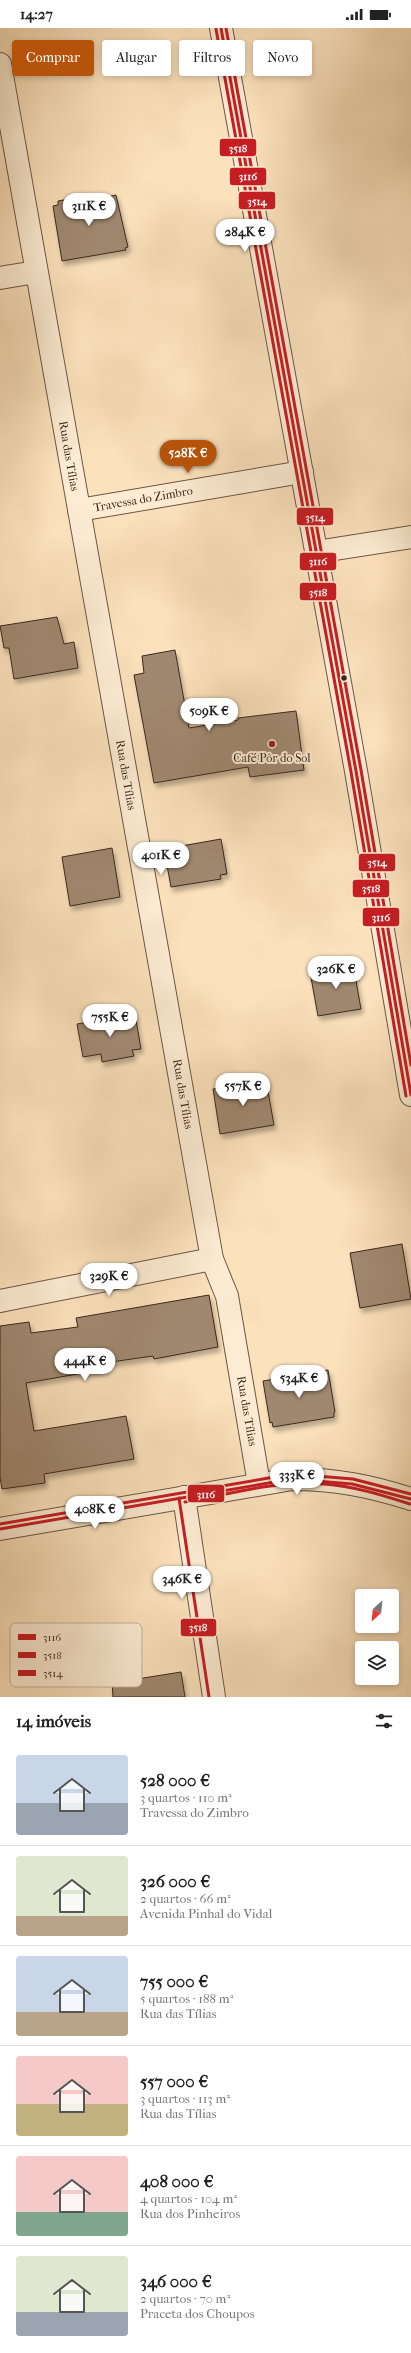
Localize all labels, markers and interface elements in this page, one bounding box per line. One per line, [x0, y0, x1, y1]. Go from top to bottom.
text: 14:27 [20, 5, 53, 23]
chip: Comprar [12, 40, 94, 76]
chip: Alugar [102, 40, 171, 76]
chip: Filtros [179, 40, 245, 76]
chip: Novo [253, 40, 312, 76]
line badge: 3518 [219, 138, 257, 157]
text: 3518 [229, 142, 248, 155]
line badge: 3116 [229, 167, 267, 186]
text: 3116 [239, 170, 258, 183]
line badge: 3514 [238, 191, 276, 210]
pin: 311K € [56, 193, 122, 227]
text: 3514 [247, 195, 267, 208]
text: 311K € [72, 198, 106, 213]
pin: 284K € [212, 219, 278, 253]
text: 284K € [225, 224, 265, 239]
street label: Rua das Tílias [56, 420, 82, 493]
pin: 528K € [155, 440, 221, 474]
text: 528K € [169, 445, 207, 460]
street label: Travessa do Zimbro [92, 483, 194, 515]
line badge: 3514 [296, 507, 334, 526]
text: 3514 [305, 511, 325, 524]
line badge: 3116 [299, 552, 337, 571]
text: 3116 [309, 555, 328, 568]
line badge: 3518 [299, 582, 337, 601]
text: 3518 [309, 586, 328, 599]
unlabelled marker [339, 673, 349, 683]
pin: 509K € [176, 698, 242, 732]
text: 509K € [189, 703, 229, 718]
street label: Rua das Tílias [113, 739, 139, 812]
marker: Café Pôr do Sol [267, 739, 277, 749]
place label: Café Pôr do Sol [233, 751, 311, 765]
pin: 401K € [128, 842, 194, 876]
text: 401K € [141, 847, 181, 862]
line badge: 3514 [358, 853, 396, 872]
text: 3514 [367, 856, 387, 869]
line badge: 3518 [352, 879, 390, 898]
text: 3518 [362, 882, 381, 895]
line badge: 3116 [362, 907, 400, 927]
text: 3116 [372, 911, 391, 924]
pin: 326K € [303, 956, 369, 990]
text: 326K € [316, 961, 356, 976]
pin: 755K € [77, 1004, 143, 1038]
text: 755K € [91, 1009, 129, 1024]
street label: Rua das Tílias [170, 1058, 196, 1131]
pin: 557K € [210, 1073, 276, 1107]
text: 557K € [224, 1078, 262, 1093]
pin: 329K € [76, 1263, 142, 1297]
text: 329K € [90, 1268, 128, 1283]
pin: 444K € [52, 1348, 118, 1382]
text: 444K € [63, 1353, 107, 1368]
pin: 534K € [266, 1365, 332, 1399]
text: 534K € [280, 1370, 318, 1385]
street label: Rua das Tílias [234, 1375, 260, 1448]
pin: 333K € [264, 1462, 330, 1496]
text: 333K € [279, 1467, 315, 1482]
line badge: 3116 [187, 1484, 225, 1503]
text: 3116 [197, 1488, 216, 1501]
pin: 408K € [62, 1496, 128, 1530]
text: 408K € [74, 1501, 116, 1516]
pin: 346K € [149, 1566, 215, 1600]
text: 346K € [162, 1571, 202, 1586]
north arrow [355, 1589, 399, 1633]
map controls [355, 1589, 399, 1685]
line badge: 3518 [180, 1618, 217, 1637]
text: 3518 [189, 1621, 208, 1634]
legend [10, 1623, 142, 1687]
text: 3116 [43, 1631, 61, 1644]
button: layers [355, 1641, 399, 1685]
text: 3518 [43, 1649, 62, 1662]
text: 3514 [43, 1667, 63, 1680]
icon: filters [373, 1710, 395, 1732]
text: 14 imóveis [16, 1711, 91, 1731]
text: 528 000 € [140, 1770, 210, 1790]
icon: home [48, 1771, 96, 1819]
text: 3 quartos · 110 m² [140, 1790, 232, 1805]
text: Travessa do Zimbro [140, 1805, 249, 1820]
text: 326 000 € [140, 1871, 210, 1891]
icon: home [48, 1872, 96, 1920]
text: 2 quartos · 66 m² [140, 1891, 231, 1906]
text: Avenida Pinhal do Vidal [140, 1906, 272, 1921]
text: 755 000 € [140, 1971, 208, 1991]
icon: home [48, 1972, 96, 2020]
text: 5 quartos · 188 m² [140, 1991, 233, 2006]
text: Rua das Tílias [140, 2006, 217, 2021]
text: 557 000 € [140, 2071, 208, 2091]
icon: home [48, 2072, 96, 2120]
text: 3 quartos · 113 m² [140, 2091, 230, 2106]
text: Rua das Tílias [140, 2106, 217, 2121]
text: 408 000 € [140, 2171, 214, 2191]
icon: home [48, 2172, 96, 2220]
text: 4 quartos · 104 m² [140, 2191, 237, 2206]
text: Rua dos Pinheiros [140, 2206, 240, 2221]
text: 346 000 € [140, 2271, 212, 2291]
icon: home [48, 2272, 96, 2320]
text: 2 quartos · 70 m² [140, 2291, 230, 2306]
text: Praceta dos Choupos [140, 2306, 255, 2321]

